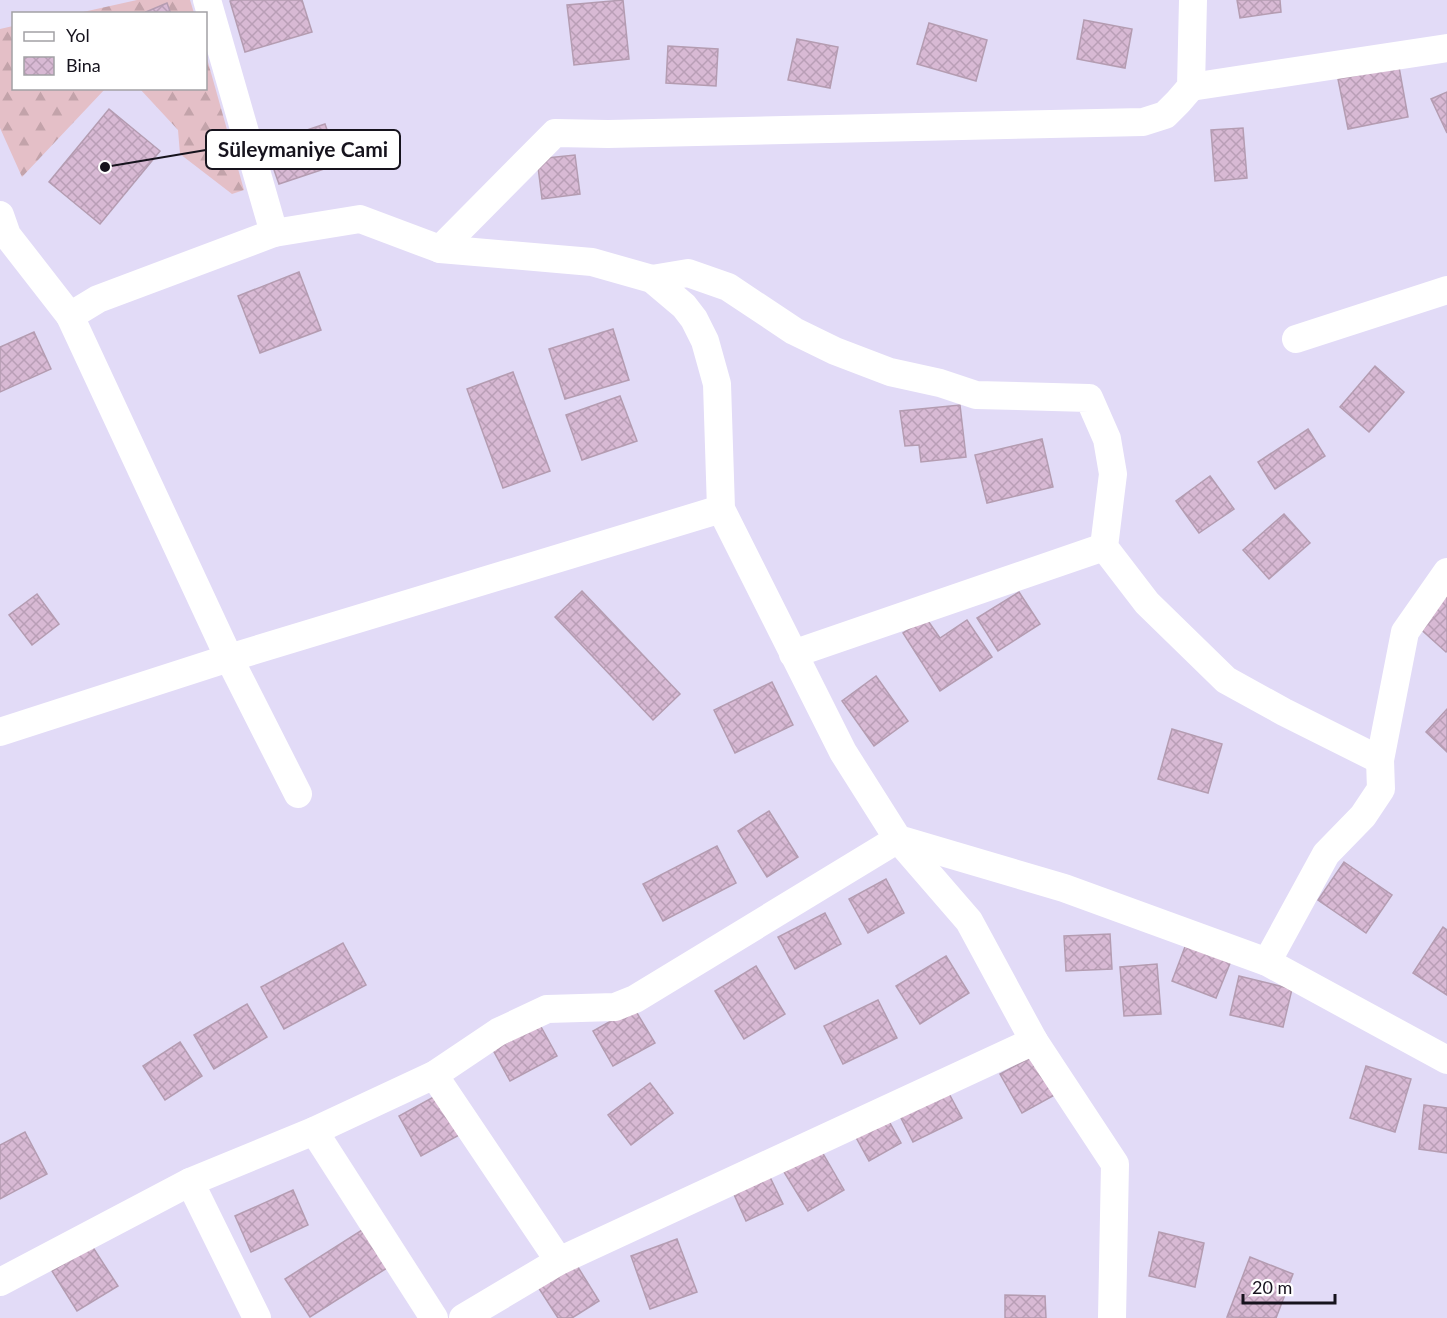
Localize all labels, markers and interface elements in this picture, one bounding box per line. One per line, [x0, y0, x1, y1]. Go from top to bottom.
legend [12, 12, 207, 90]
text: Yol [66, 24, 90, 46]
text: Bina [66, 54, 101, 76]
callout: Süleymaniye Cami [206, 130, 400, 169]
text: Süleymaniye Cami [218, 136, 388, 161]
scale bar [1243, 1267, 1334, 1305]
text: 20 m [1252, 1276, 1292, 1298]

